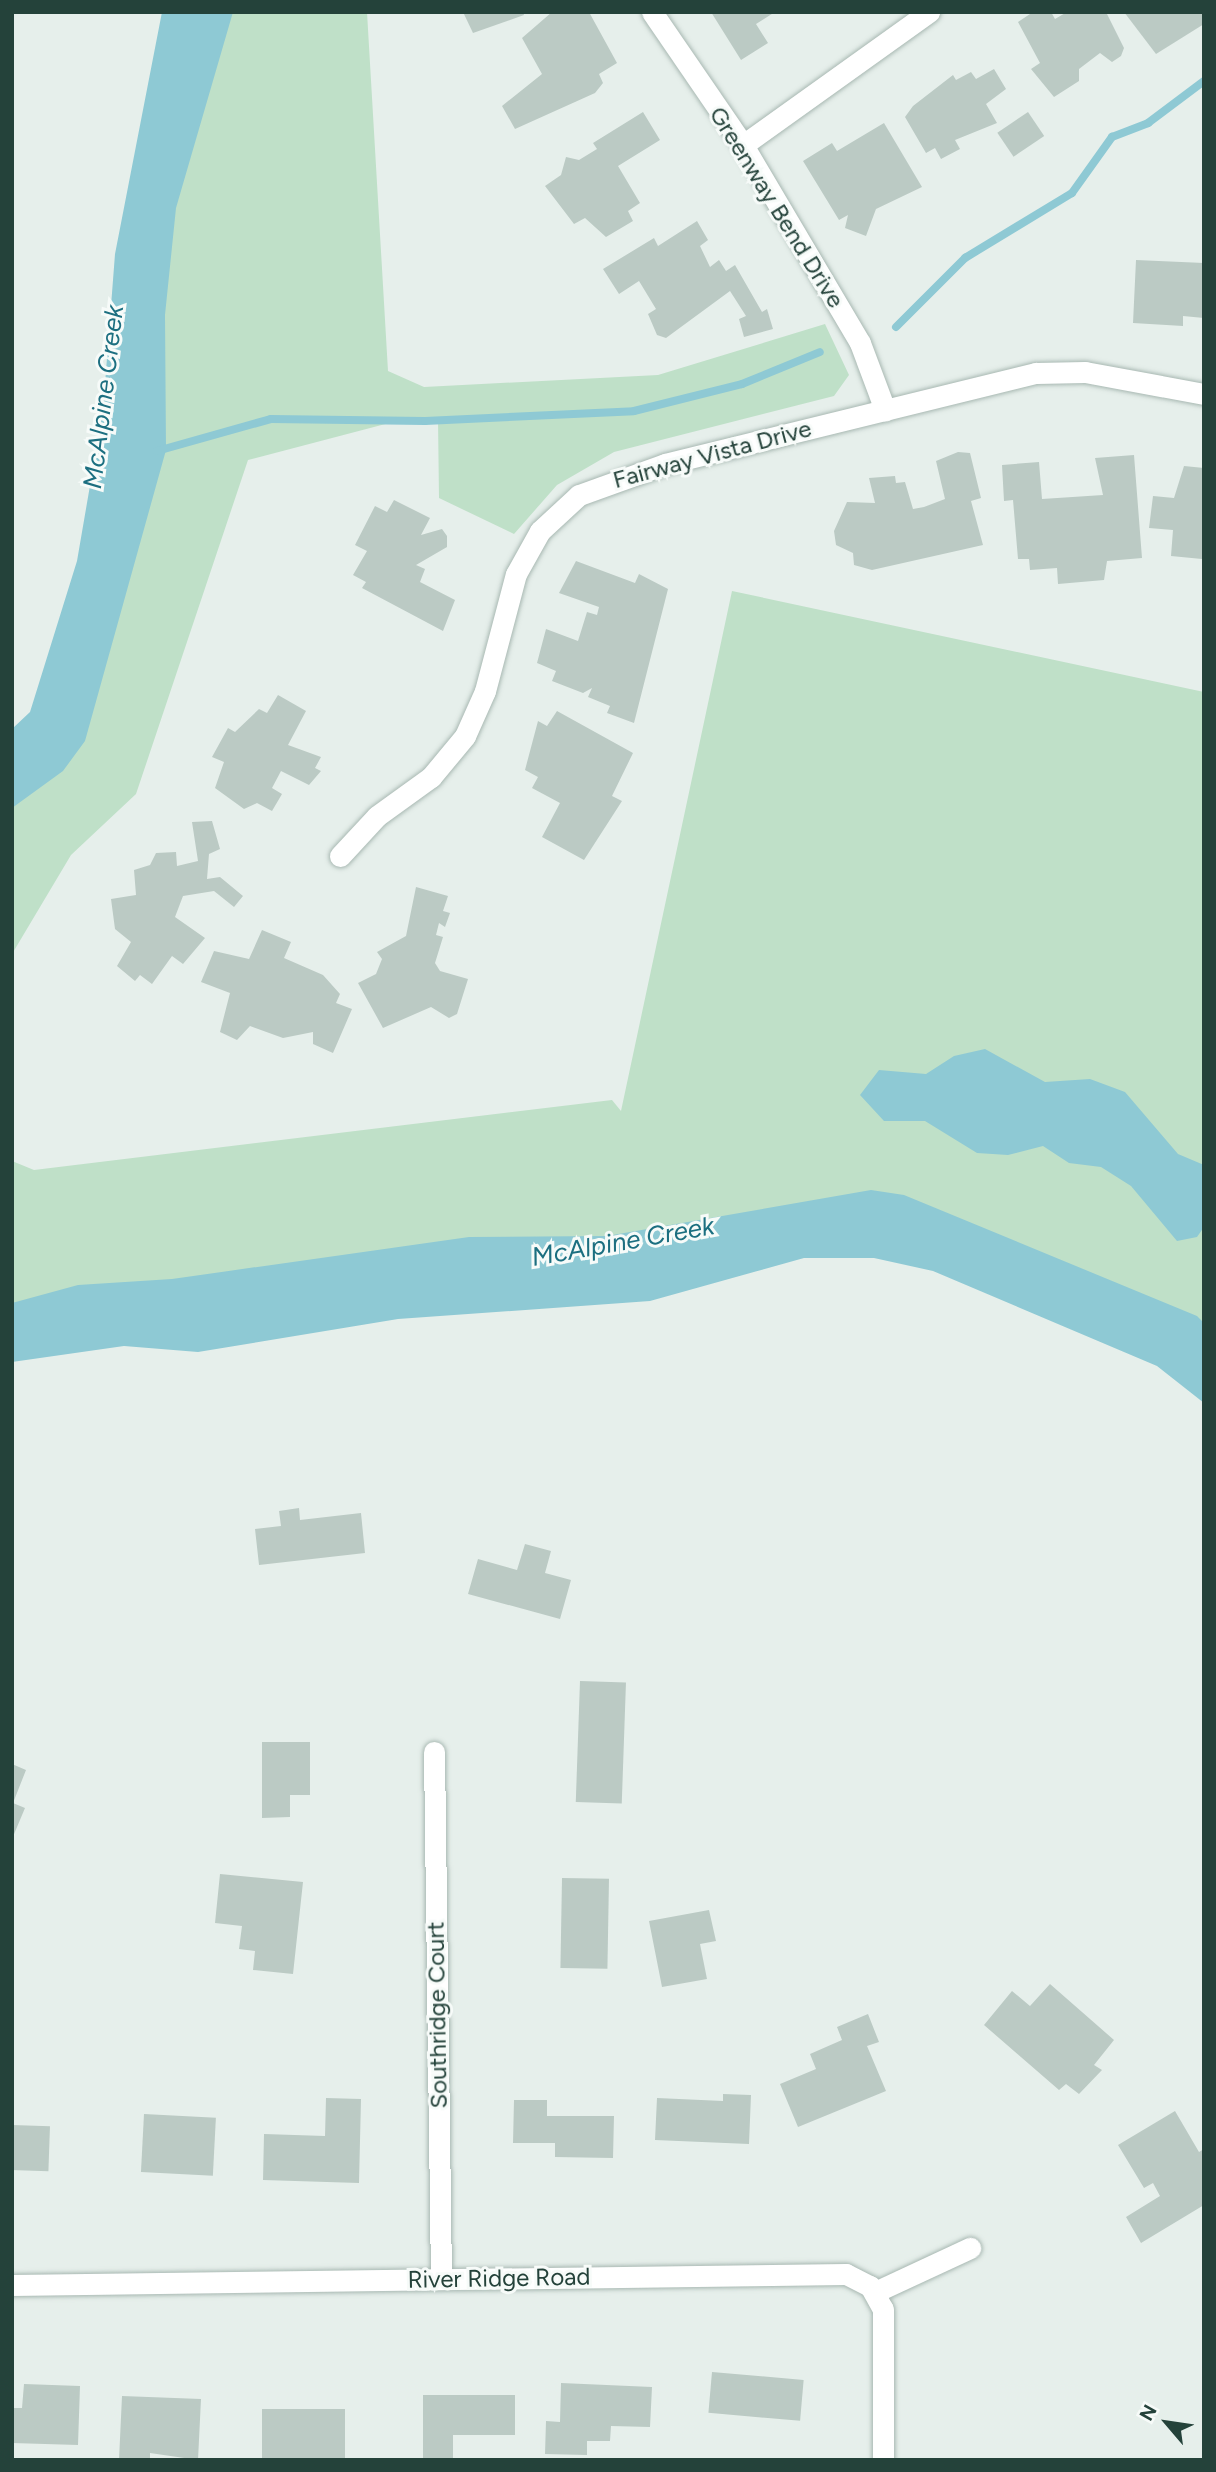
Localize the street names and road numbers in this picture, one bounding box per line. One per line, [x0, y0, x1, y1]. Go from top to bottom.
street label: Greenway Bend Drive [703, 101, 851, 313]
street label: Fairway Vista Drive [610, 414, 814, 494]
street label: Southridge Court [421, 1921, 453, 2109]
street label: River Ridge Road [407, 2262, 591, 2294]

